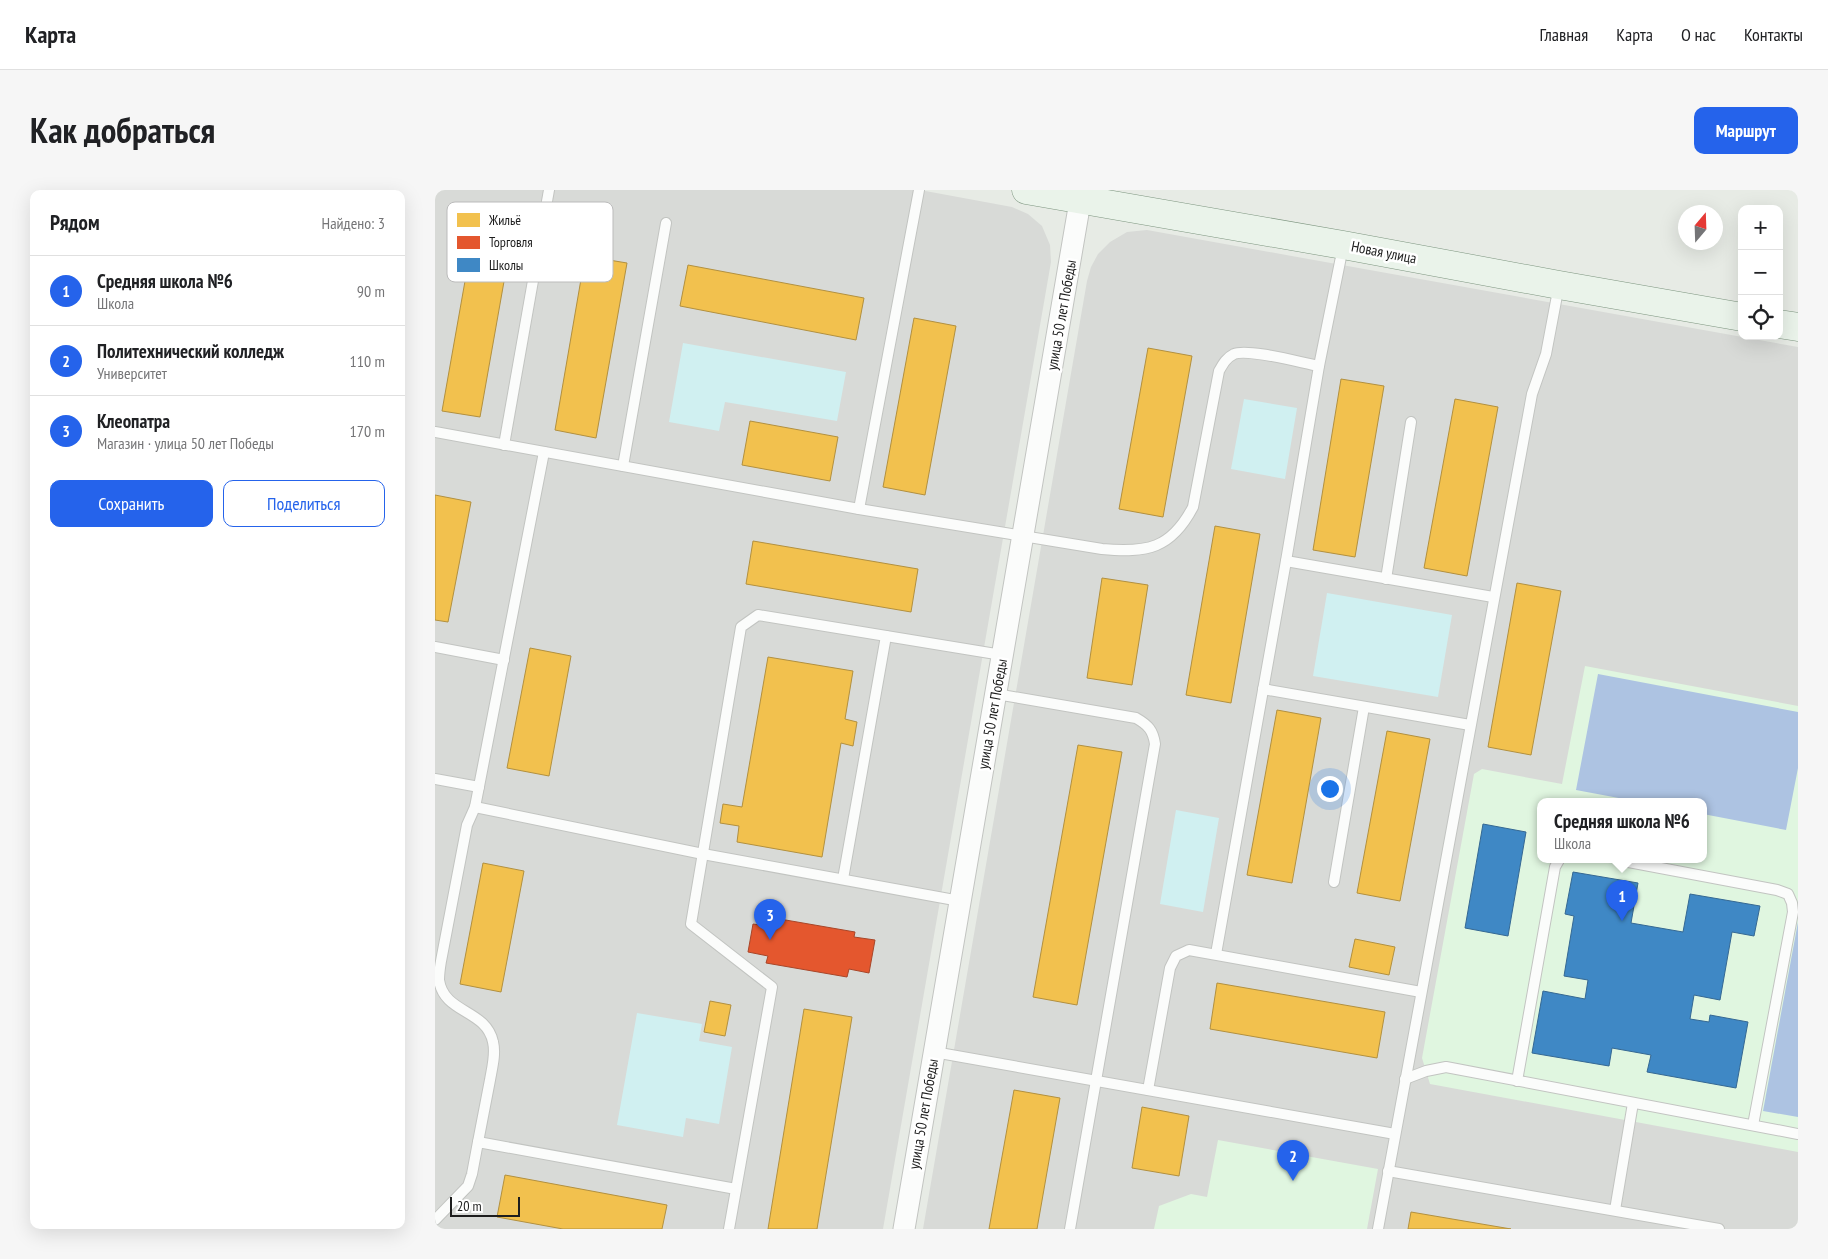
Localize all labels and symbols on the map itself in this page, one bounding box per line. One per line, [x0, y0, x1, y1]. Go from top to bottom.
legend [447, 202, 613, 282]
north arrow [1678, 205, 1723, 250]
text: Жильё [488, 211, 521, 229]
text: Торговля [489, 233, 533, 251]
street label: Новая улица [1350, 236, 1418, 268]
text: Школы [489, 256, 523, 274]
street label: улица 50 лет Победы [1042, 258, 1080, 372]
street label: улица 50 лет Победы [973, 657, 1011, 771]
your location [1317, 776, 1343, 802]
pin: 1 [1606, 880, 1638, 921]
pin: 3 [754, 899, 786, 940]
street label: улица 50 лет Победы [904, 1057, 942, 1171]
pin: 2 [1277, 1140, 1309, 1181]
scale bar [450, 1194, 520, 1217]

